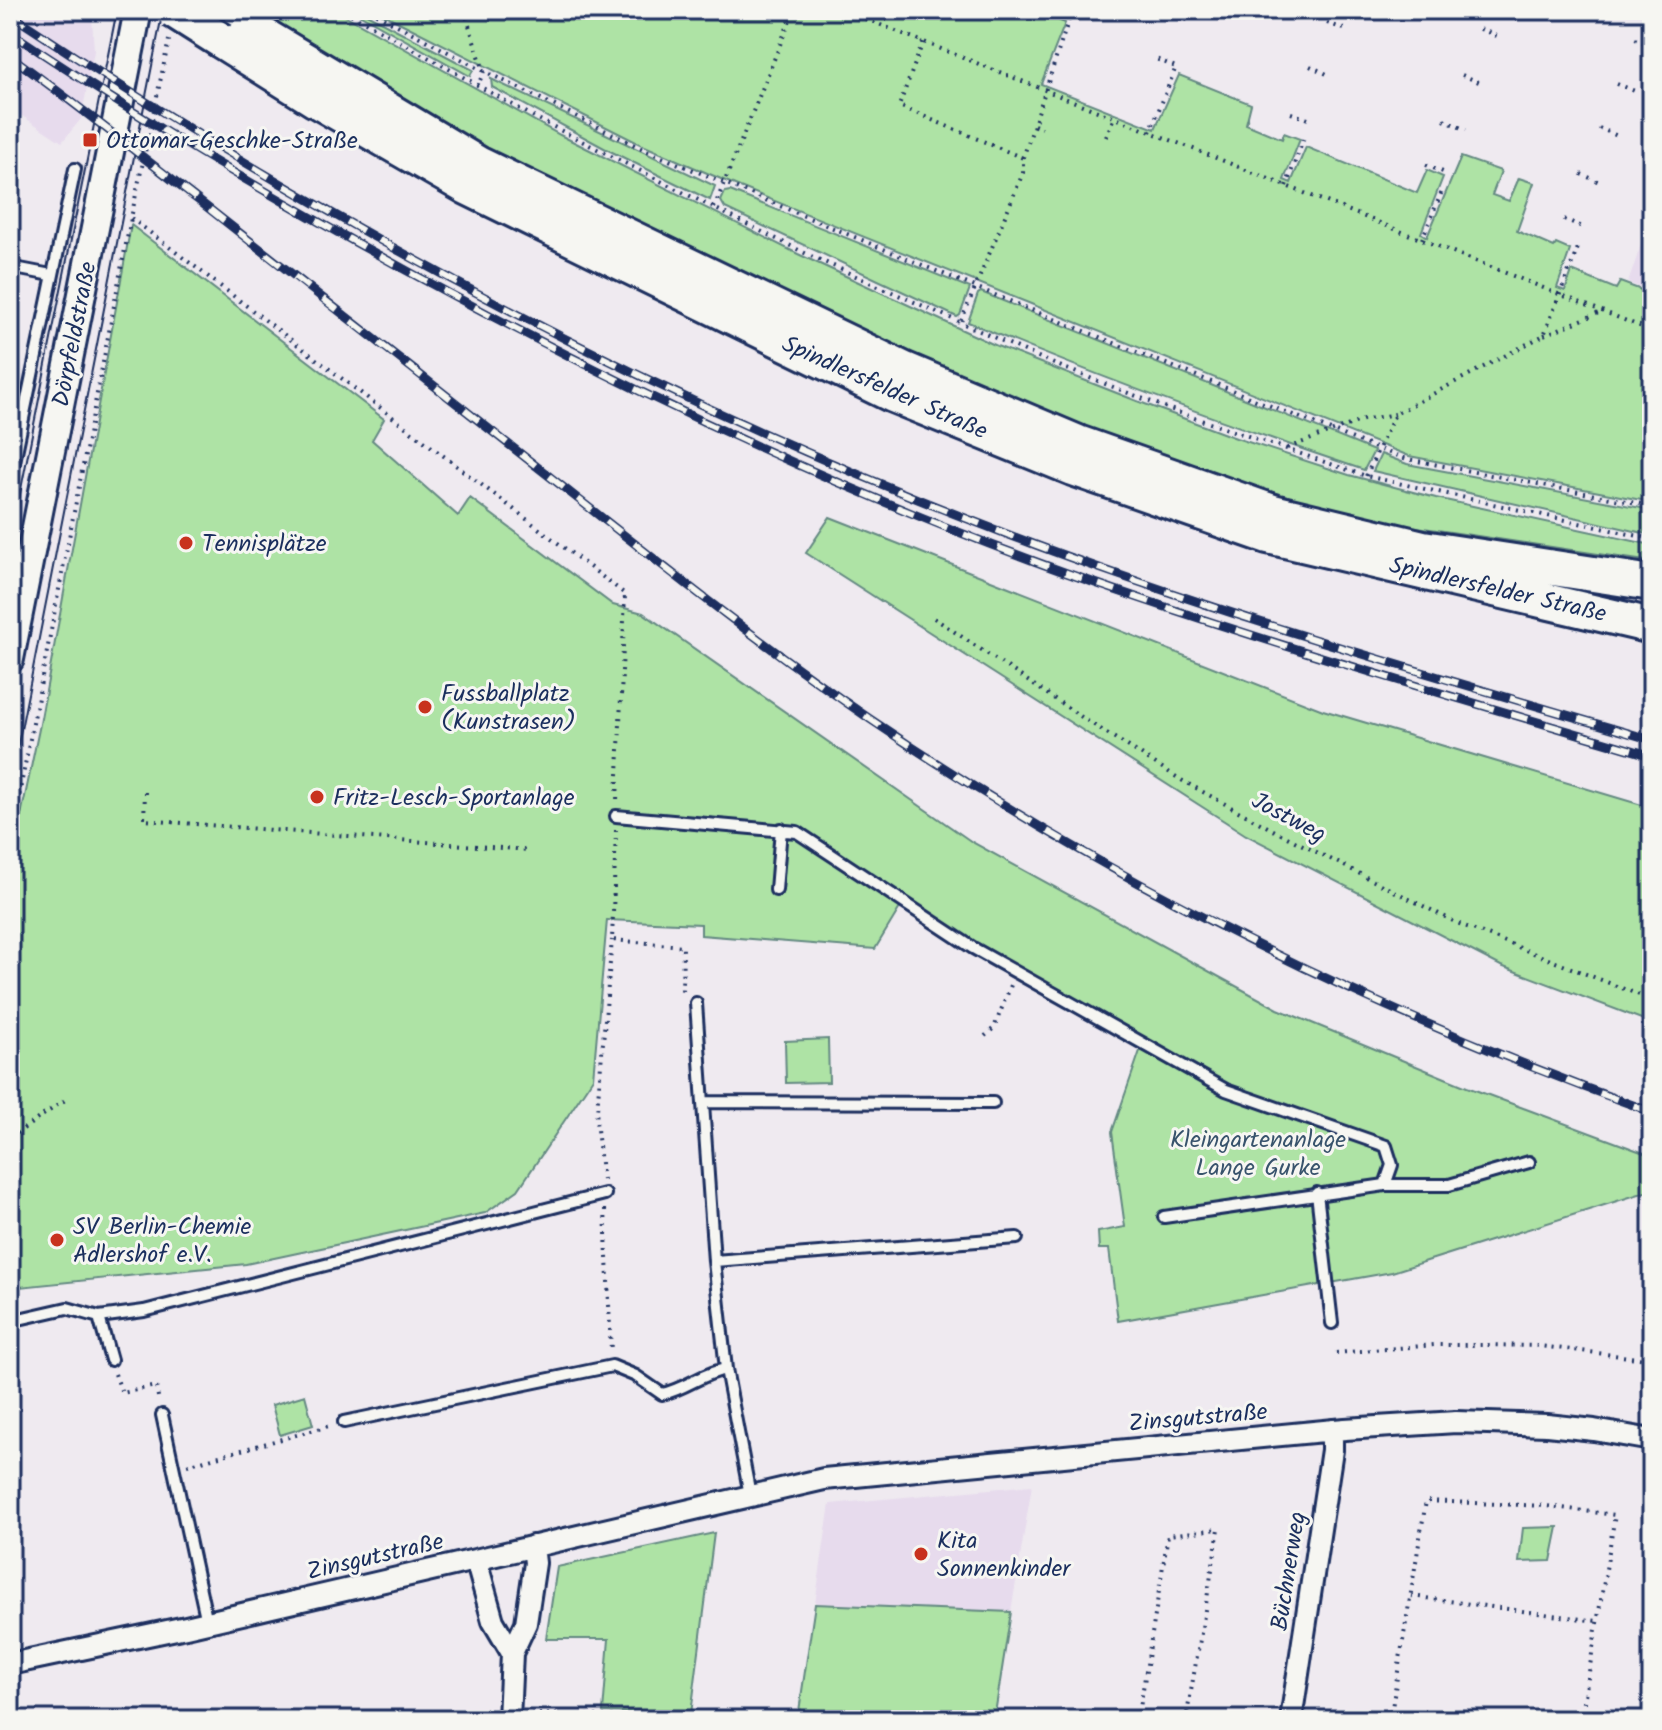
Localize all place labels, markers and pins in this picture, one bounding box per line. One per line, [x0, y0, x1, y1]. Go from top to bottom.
place label: Ottomar-Geschke-Straße [106, 122, 358, 161]
marker: Ottomar-Geschke-Straße [81, 131, 99, 149]
place label: Tennisplätze [202, 525, 327, 564]
marker: Tennisplätze [177, 534, 195, 552]
place label: Fussballplatz (Kunstrasen) [441, 675, 576, 742]
marker: Fussballplatz (Kunstrasen) [416, 698, 434, 716]
place label: Fritz-Lesch-Sportanlage [333, 779, 575, 818]
marker: Fritz-Lesch-Sportanlage [308, 788, 326, 806]
place label: SV Berlin-Chemie Adlershof e.V. [73, 1208, 251, 1275]
marker: SV Berlin-Chemie Adlershof e.V. [48, 1231, 66, 1249]
place label: Kita Sonnenkinder [937, 1522, 1072, 1589]
marker: Kita Sonnenkinder [912, 1545, 930, 1563]

